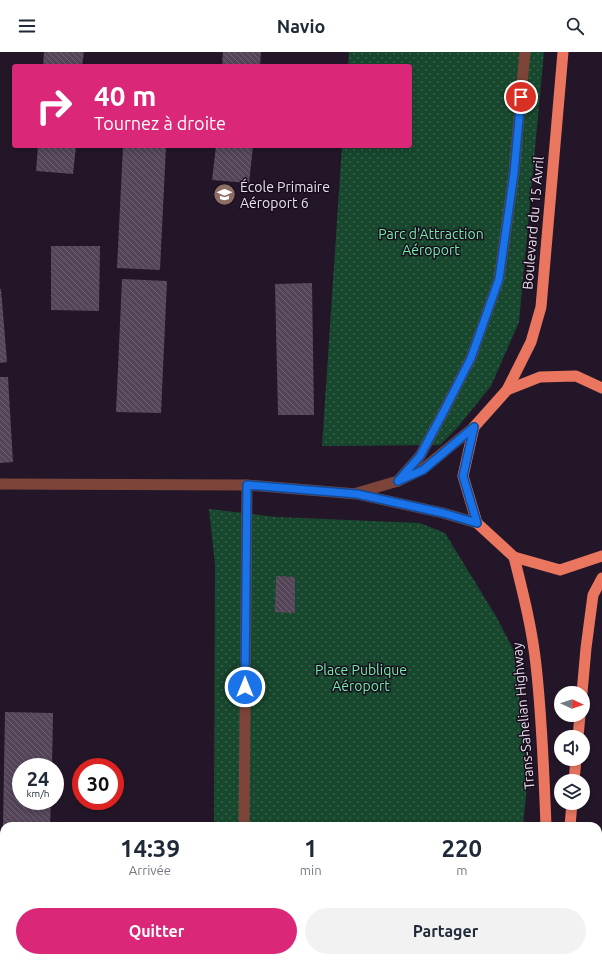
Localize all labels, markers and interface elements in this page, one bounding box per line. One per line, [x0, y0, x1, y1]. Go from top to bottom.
icon: menu [16, 15, 38, 37]
icon: search [564, 15, 586, 37]
text: Navio [277, 16, 325, 36]
icon: right [28, 80, 80, 132]
text: 40 m [94, 80, 156, 111]
pin [504, 80, 538, 114]
icon: arrive [510, 86, 532, 108]
text: Tournez à droite [94, 113, 226, 133]
street label: Boulevard du 15 Avril [519, 155, 547, 290]
place label: École Primaire Aéroport 6 [240, 178, 330, 211]
school or university icon: École Primaire Aéroport 6 [211, 182, 237, 208]
park label: Parc d'Attraction Aéroport [378, 226, 484, 258]
street label: Trans-Sahelian Highway [509, 642, 537, 790]
park label: Place Publique Aéroport [315, 662, 407, 694]
position arrow [224, 666, 266, 708]
north arrow [554, 686, 590, 722]
map controls [554, 686, 590, 810]
button: sound [554, 730, 590, 766]
speed limit sign: 30 [72, 758, 124, 810]
text: 24 [27, 767, 49, 790]
button: layers [554, 774, 590, 810]
text: km/h [26, 788, 50, 799]
text: 14:39 [120, 835, 180, 862]
text: 1 [304, 835, 317, 862]
text: 220 [442, 835, 482, 862]
text: Arrivée [129, 863, 171, 877]
text: min [300, 863, 322, 877]
text: m [456, 863, 467, 877]
button: Quitter [16, 908, 297, 954]
button: Partager [305, 908, 586, 954]

